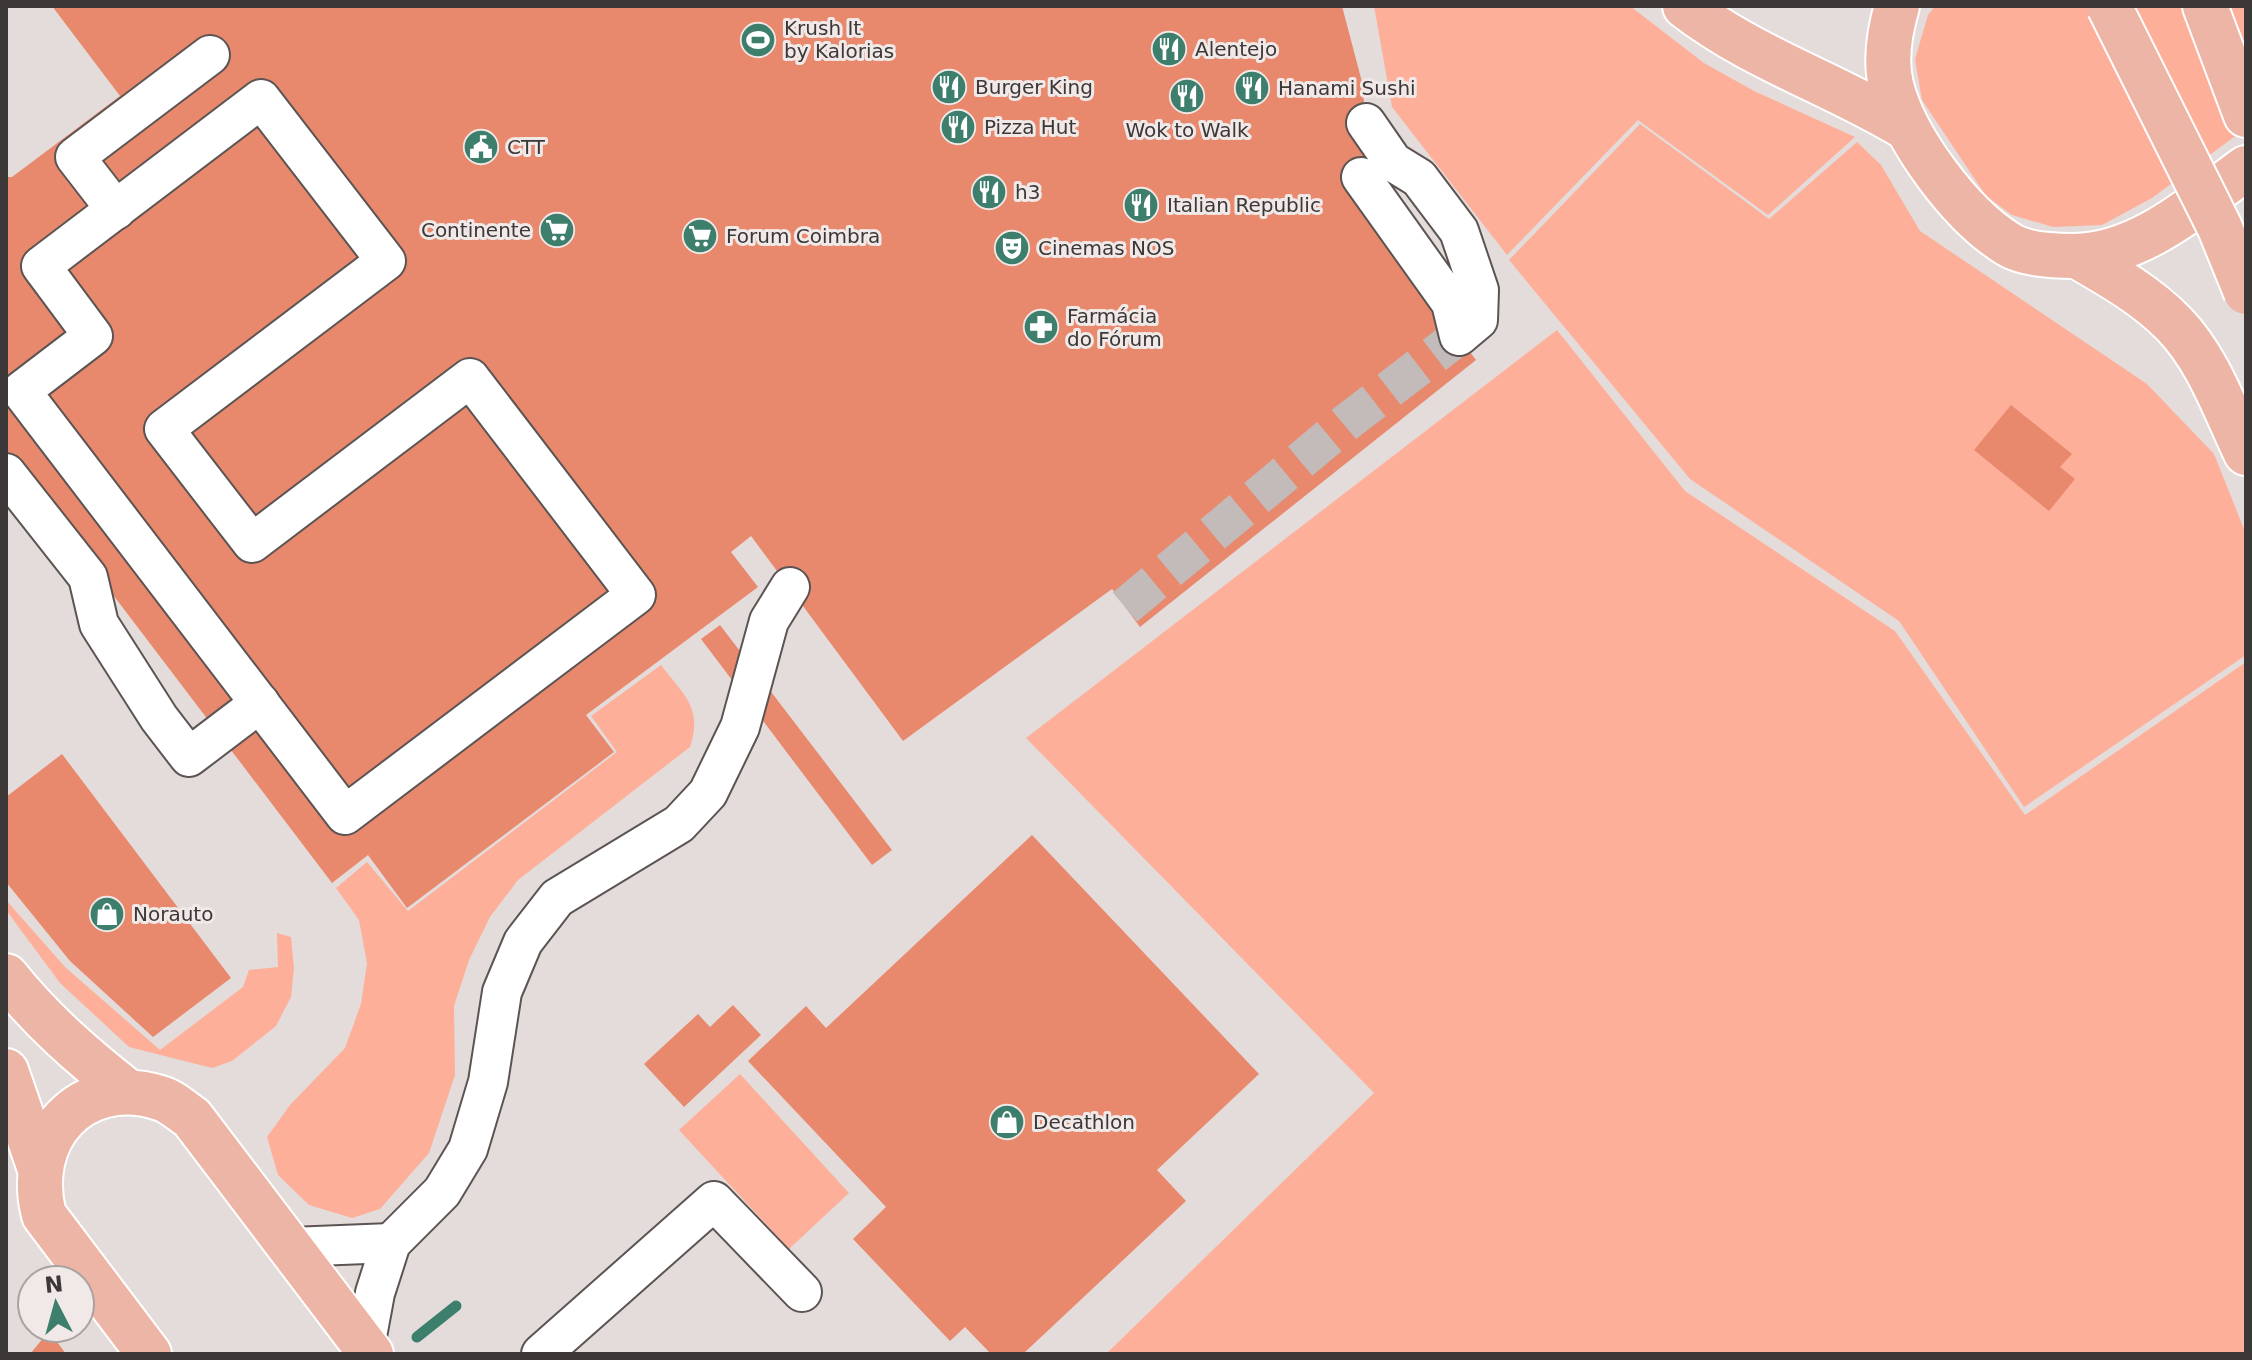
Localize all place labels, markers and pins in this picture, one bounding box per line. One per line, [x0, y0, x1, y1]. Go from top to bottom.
place label: Krush It by Kalorias [784, 16, 894, 63]
sports icon: Krush It by Kalorias [739, 21, 777, 59]
restaurant icon: Alentejo [1150, 30, 1188, 68]
place label: Alentejo [1195, 37, 1277, 61]
restaurant icon: Burger King [930, 68, 968, 106]
restaurant icon: Hanami Sushi [1233, 69, 1271, 107]
place label: Burger King [975, 75, 1093, 99]
place label: Hanami Sushi [1278, 76, 1416, 100]
restaurant icon: Wok to Walk [1168, 77, 1206, 115]
restaurant icon: Pizza Hut [939, 108, 977, 146]
place label: Pizza Hut [984, 115, 1077, 139]
place label: Wok to Walk [1125, 118, 1249, 142]
public building icon: CTT [462, 128, 500, 166]
place label: CTT [507, 135, 546, 159]
restaurant icon: h3 [970, 173, 1008, 211]
place label: h3 [1015, 180, 1040, 204]
restaurant icon: Italian Republic [1122, 186, 1160, 224]
place label: Italian Republic [1167, 193, 1321, 217]
supermarket icon: Continente [538, 211, 576, 249]
supermarket icon: Forum Coimbra [681, 217, 719, 255]
place label: Continente [421, 218, 531, 242]
place label: Forum Coimbra [726, 224, 880, 248]
theatre icon: Cinemas NOS [993, 229, 1031, 267]
place label: Cinemas NOS [1038, 236, 1174, 260]
place label: Farmácia do Fórum [1067, 304, 1162, 351]
pharmacy icon: Farmácia do Fórum [1022, 308, 1060, 346]
shop icon: Norauto [88, 895, 126, 933]
place label: Norauto [133, 902, 213, 926]
shop icon: Decathlon [988, 1103, 1026, 1141]
place label: Decathlon [1033, 1110, 1135, 1134]

